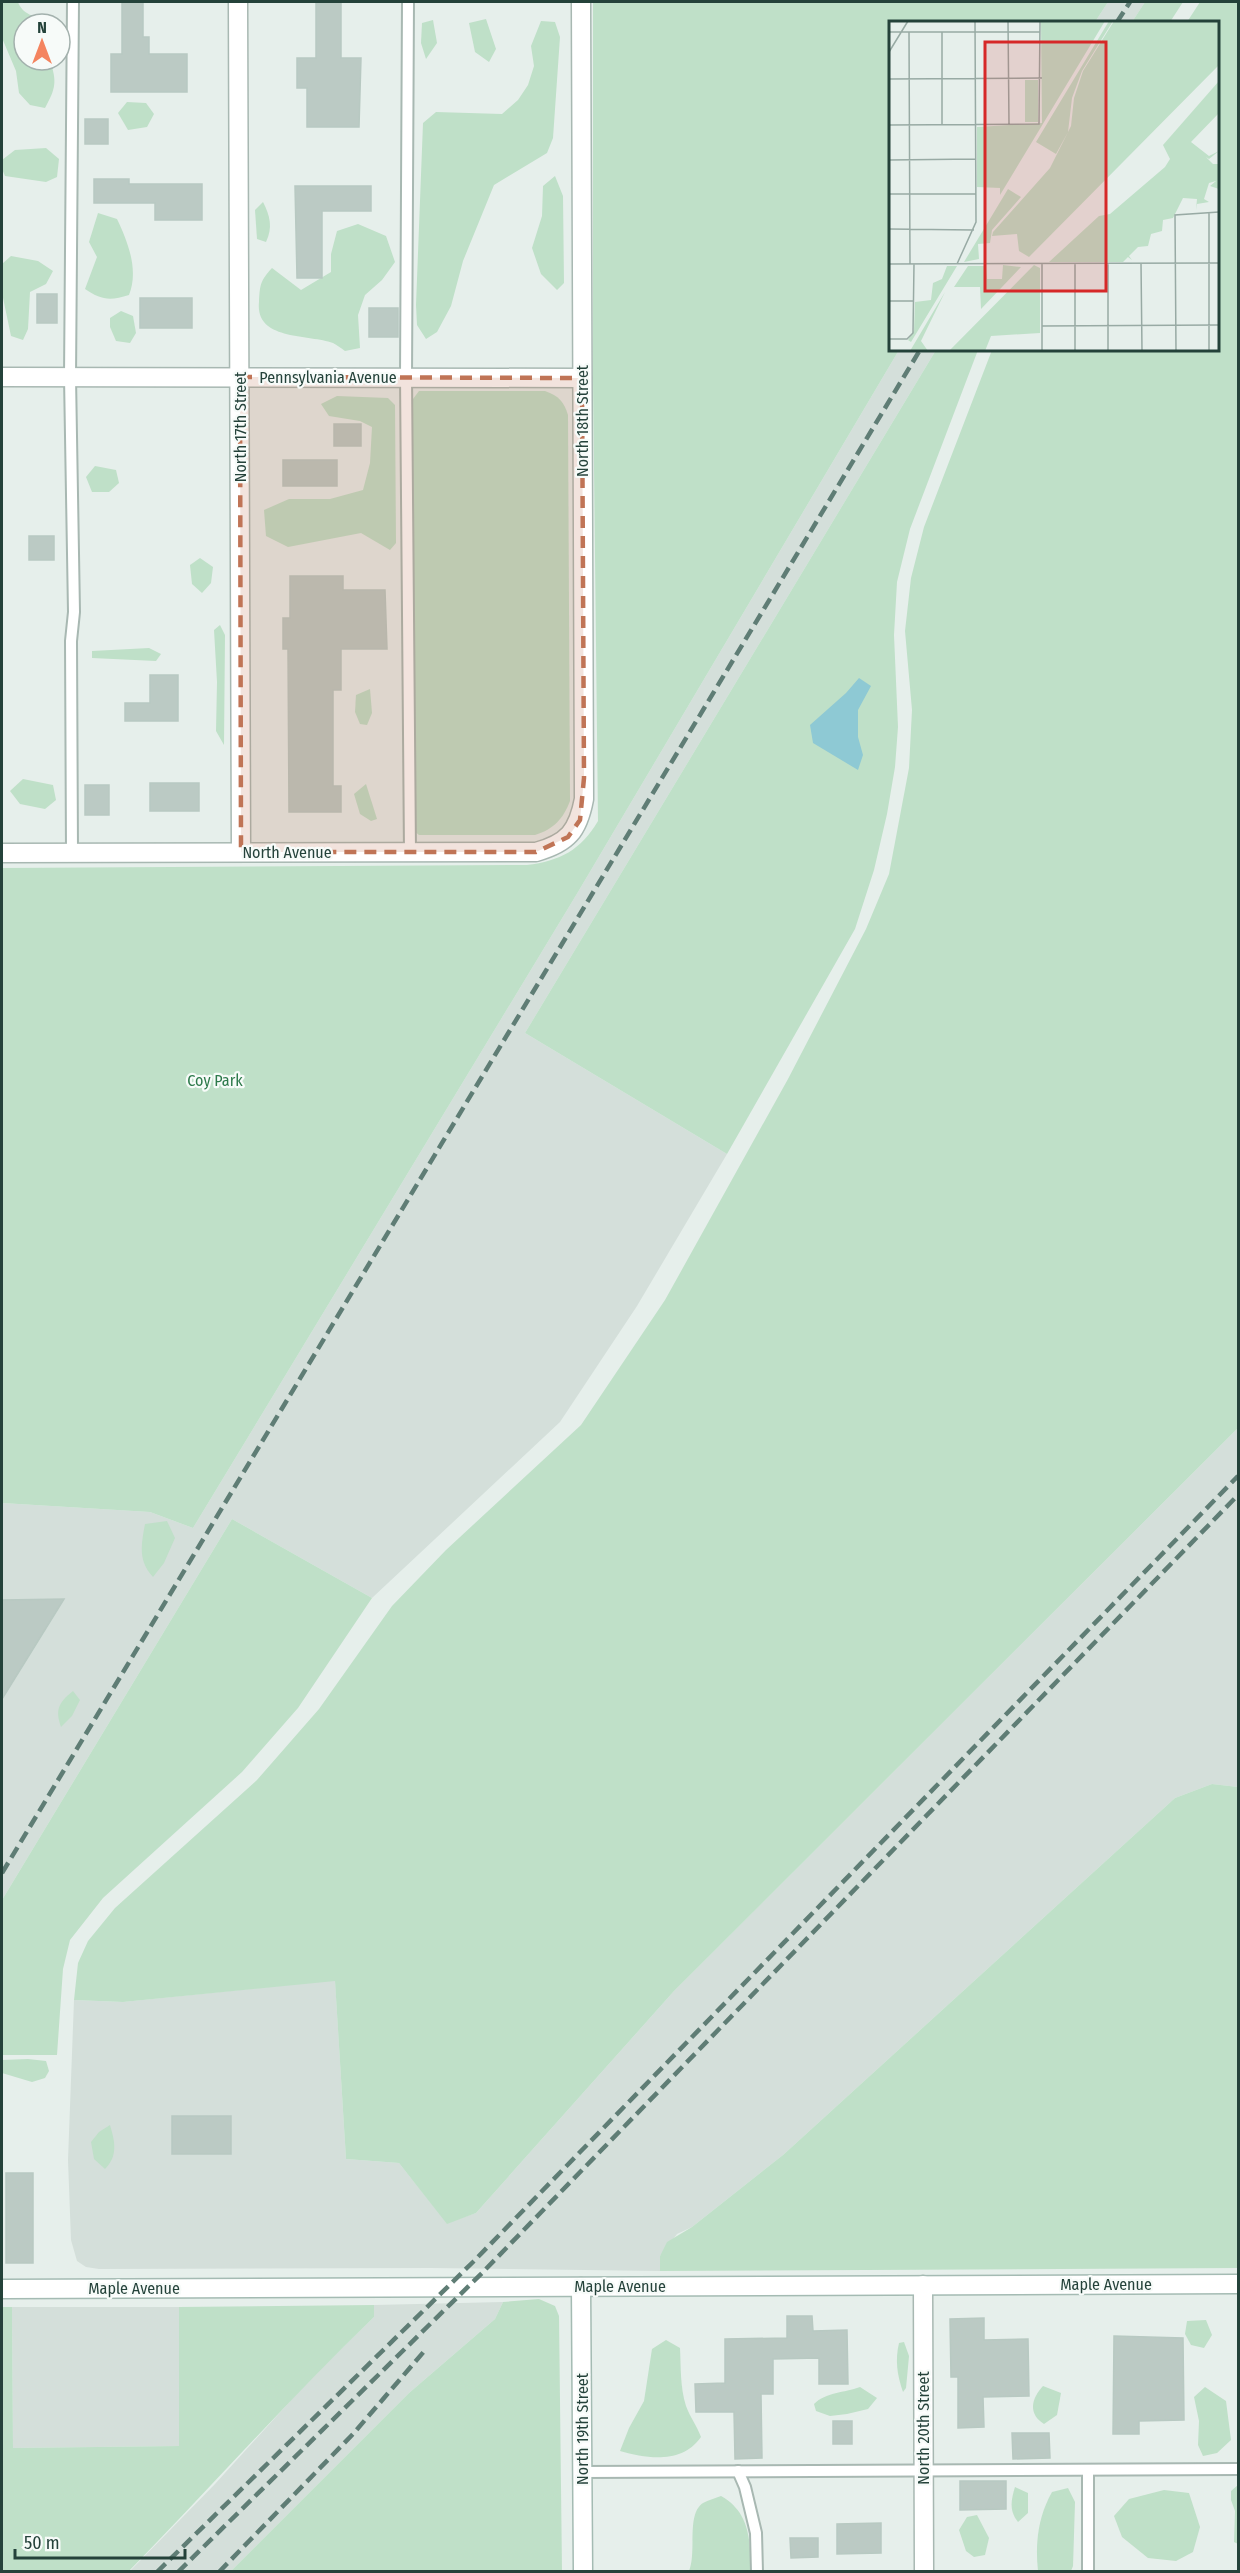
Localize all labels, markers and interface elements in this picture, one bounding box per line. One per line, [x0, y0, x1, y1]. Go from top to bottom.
north arrow [12, 12, 72, 72]
text: N [37, 18, 47, 37]
inset map [889, 21, 1219, 351]
street label: North 18th Street [573, 364, 592, 477]
street label: Pennsylvania Avenue [259, 368, 397, 387]
street label: North 17th Street [231, 371, 250, 482]
street label: North Avenue [242, 843, 332, 862]
park label: Coy Park [187, 1071, 243, 1090]
street label: Maple Avenue [1060, 2275, 1152, 2294]
street label: Maple Avenue [574, 2277, 666, 2296]
street label: Maple Avenue [88, 2279, 180, 2298]
street label: North 20th Street [914, 2371, 933, 2485]
street label: North 19th Street [573, 2372, 592, 2485]
scale bar [15, 2522, 184, 2560]
text: 50 m [24, 2532, 60, 2554]

